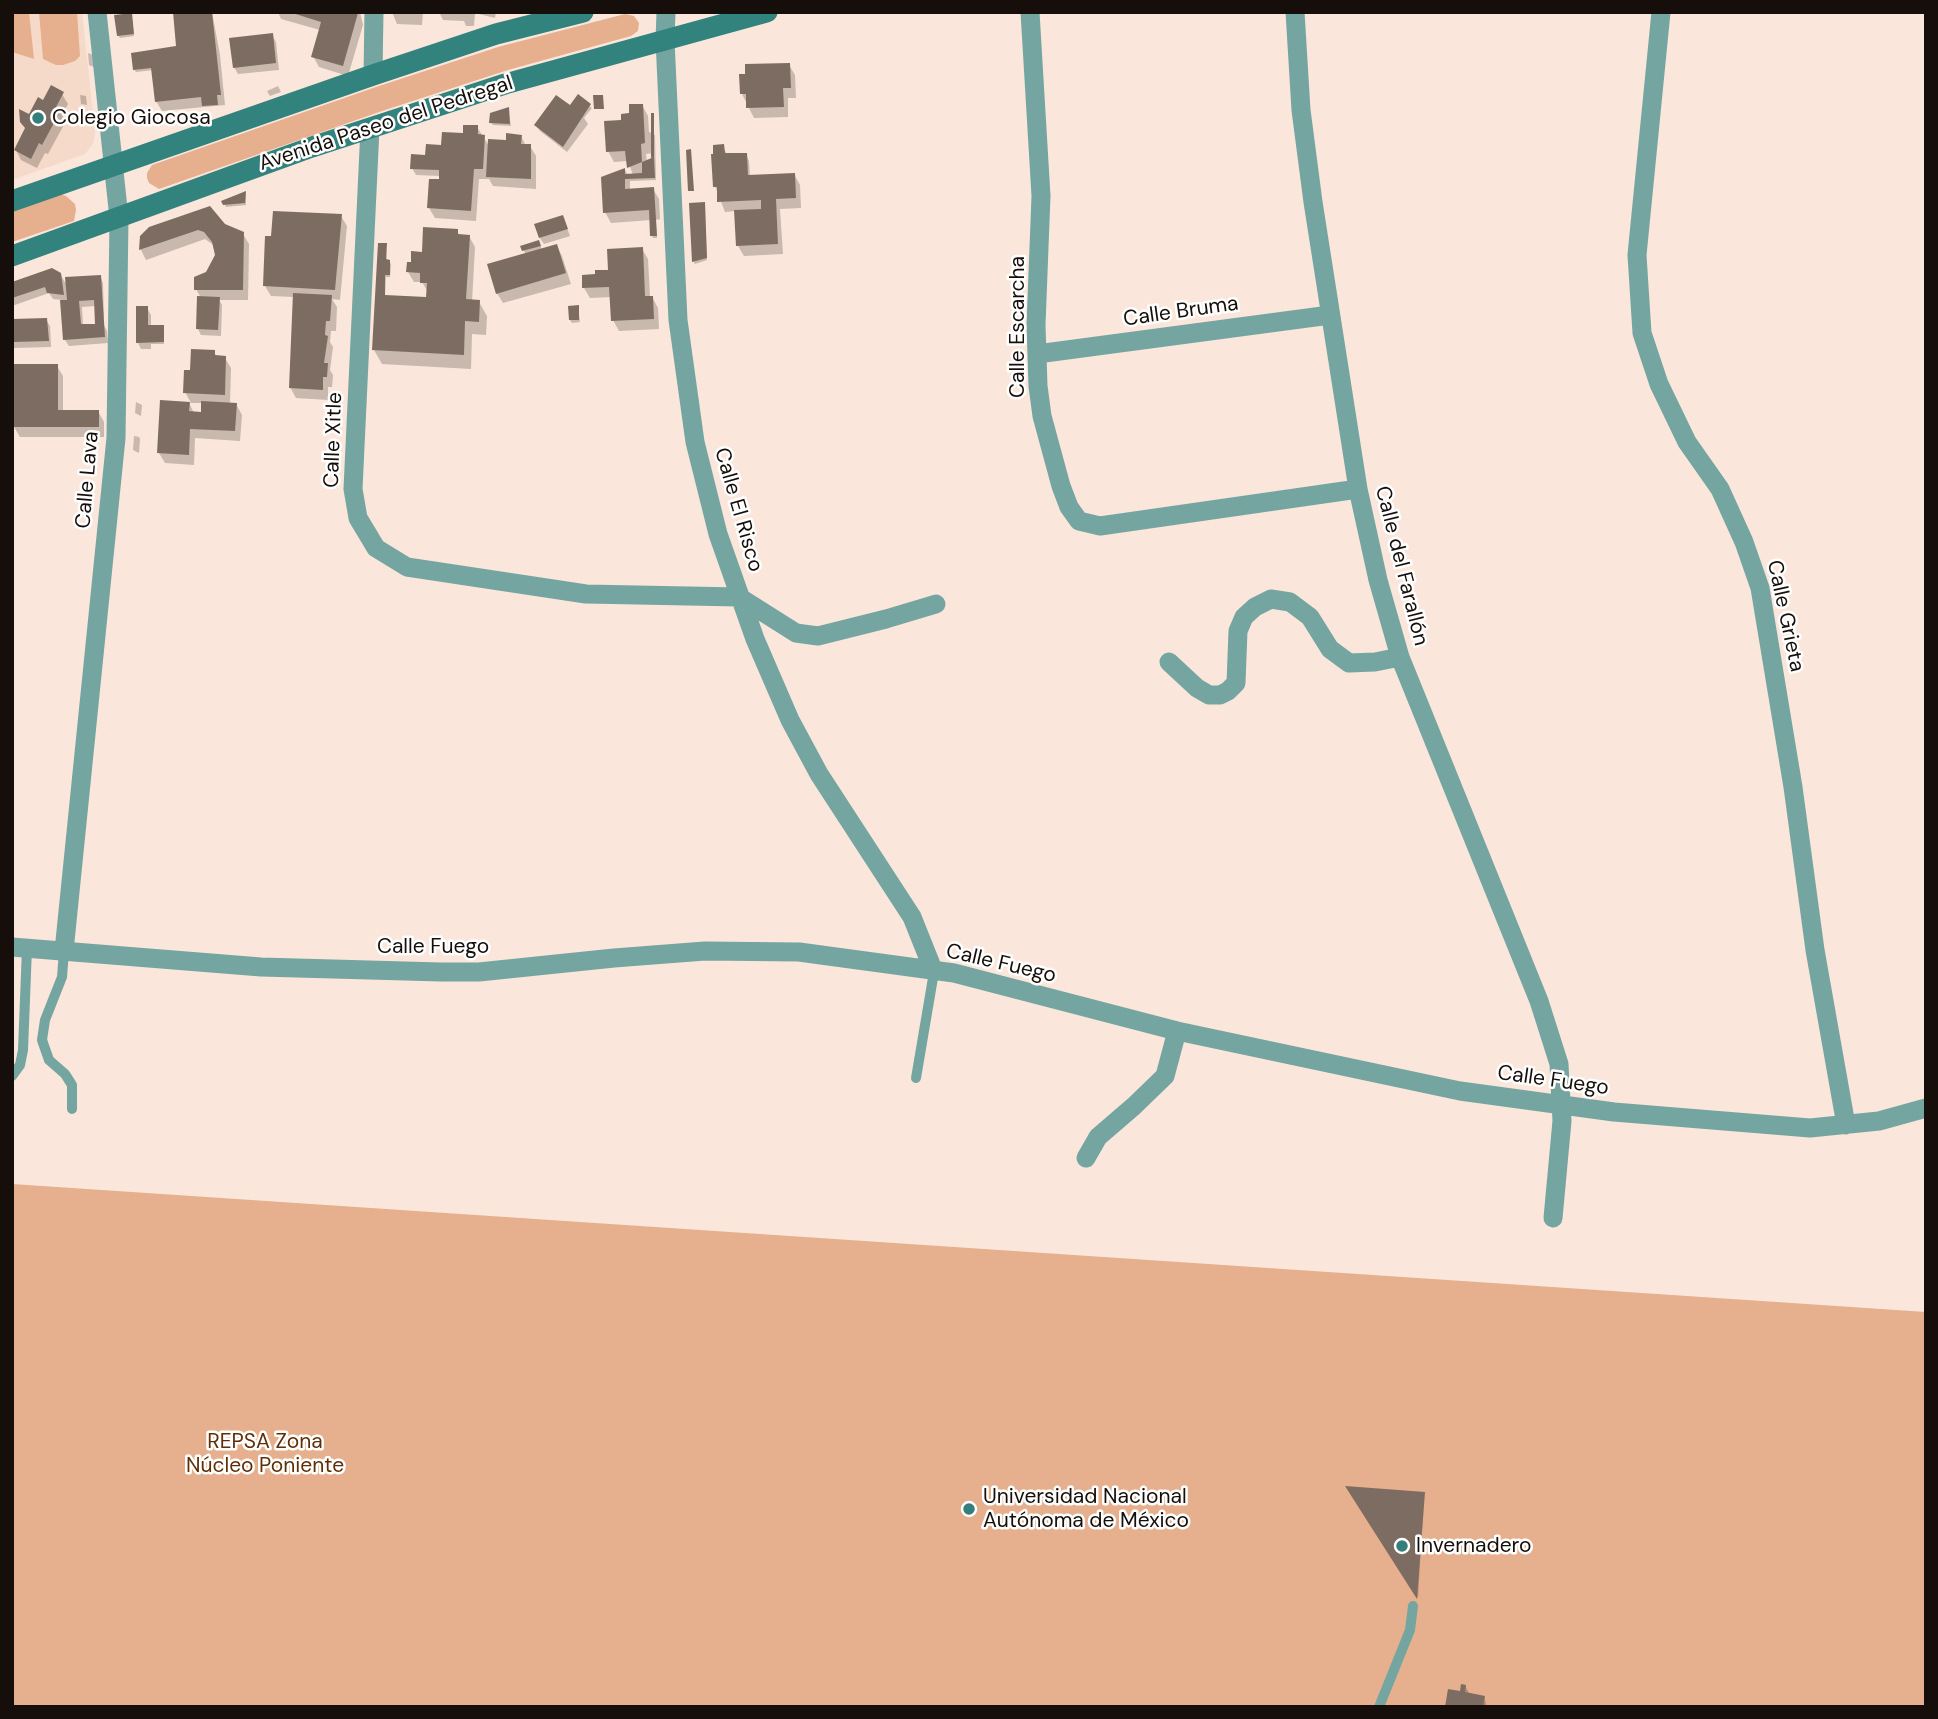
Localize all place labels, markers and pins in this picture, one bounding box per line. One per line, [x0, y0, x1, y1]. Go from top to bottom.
place label: Colegio Giocosa [52, 105, 211, 131]
marker: Colegio Giocosa [30, 110, 46, 126]
place label: Universidad Nacional Autónoma de México [983, 1484, 1189, 1534]
marker: Universidad Nacional Autónoma de México [961, 1501, 977, 1517]
place label: Invernadero [1416, 1533, 1531, 1559]
marker: Invernadero [1394, 1538, 1410, 1554]

